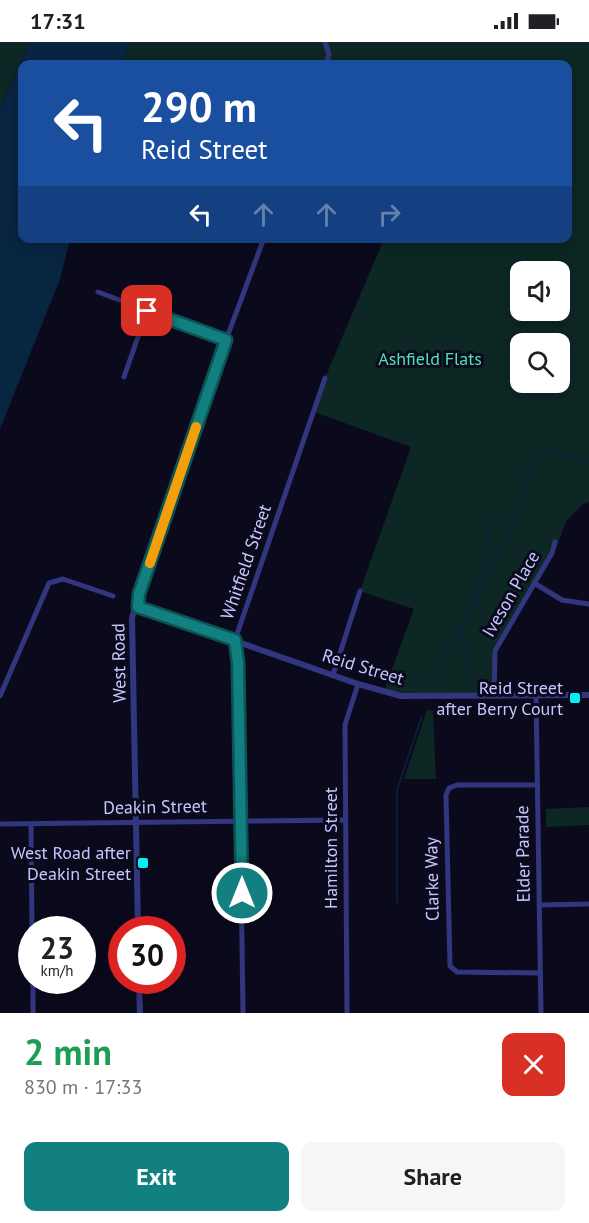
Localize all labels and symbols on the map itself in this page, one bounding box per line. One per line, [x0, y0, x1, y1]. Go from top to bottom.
pin [121, 285, 172, 336]
park label: Ashfield Flats [378, 347, 482, 370]
street label: Whitfield Street [215, 501, 276, 622]
street label: Iveson Place [477, 546, 544, 641]
street label: West Road [106, 623, 131, 703]
street label: Reid Street [319, 643, 407, 690]
place label: Reid Street after Berry Court [436, 676, 563, 720]
marker: Reid Street after Berry Court [568, 691, 582, 705]
street label: Hamilton Street [319, 787, 342, 909]
street label: Deakin Street [103, 794, 207, 819]
street label: Elder Parade [510, 805, 535, 903]
street label: Clarke Way [419, 836, 444, 921]
place label: West Road after Deakin Street [11, 841, 131, 885]
marker: West Road after Deakin Street [136, 856, 150, 870]
position arrow [210, 861, 274, 925]
speed limit sign: 30 [108, 916, 186, 994]

